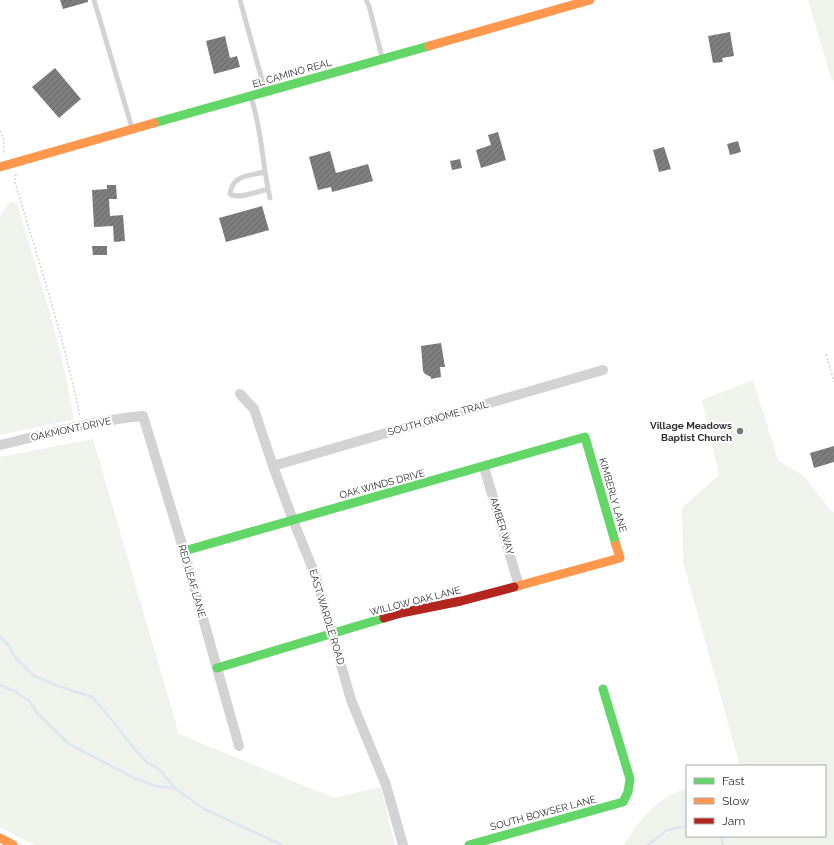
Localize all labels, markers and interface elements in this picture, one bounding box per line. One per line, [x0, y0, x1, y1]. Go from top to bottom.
street label: EL CAMINO REAL [251, 56, 333, 90]
street label: SOUTH GNOME TRAIL [386, 398, 490, 438]
street label: OAKMONT DRIVE [30, 415, 112, 443]
place label: Village Meadows Baptist Church [650, 420, 732, 443]
marker: Village Meadows Baptist Church [735, 426, 745, 436]
street label: KIMBERLY LANE [597, 457, 629, 533]
street label: OAK WINDS DRIVE [338, 467, 426, 501]
street label: AMBER WAY [488, 496, 516, 556]
street label: RED LEAF LANE [176, 543, 208, 619]
street label: EAST WARDLE ROAD [307, 568, 347, 666]
street label: WILLOW OAK LANE [368, 584, 462, 618]
legend [686, 765, 826, 837]
text: Fast [722, 774, 745, 788]
street label: SOUTH BOWSER LANE [489, 794, 597, 832]
text: Slow [722, 794, 749, 808]
text: Jam [722, 814, 745, 828]

